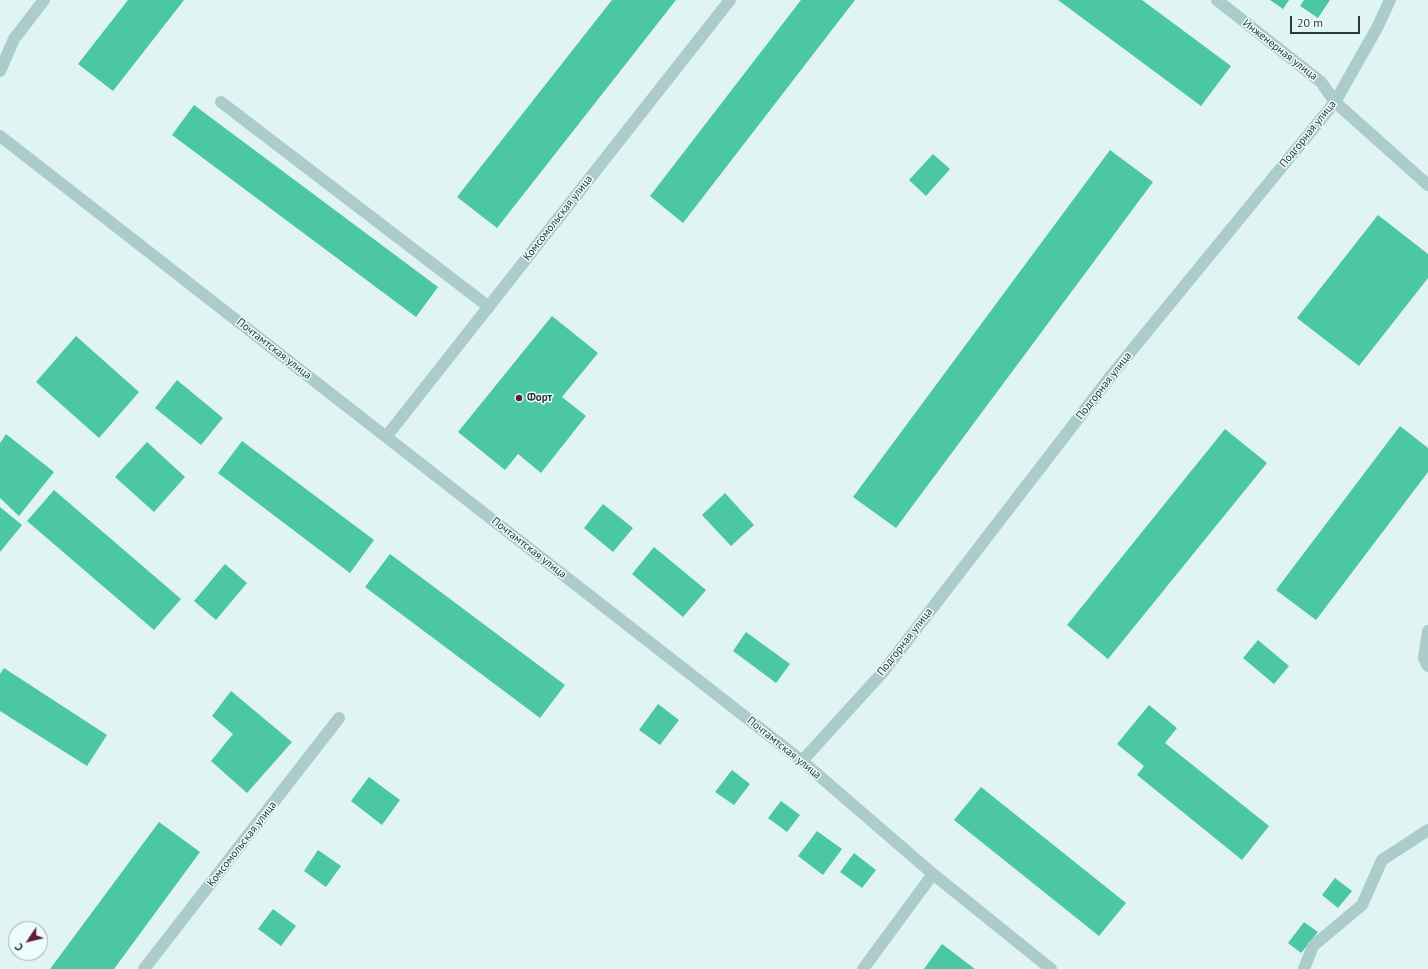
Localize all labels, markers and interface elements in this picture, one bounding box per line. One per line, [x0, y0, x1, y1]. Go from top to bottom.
scale bar [1292, 8, 1362, 34]
text: 20 m [1297, 15, 1323, 30]
street label: Инженерная улица [1240, 17, 1320, 83]
street label: Подгорная улица [1277, 98, 1339, 170]
street label: Комсомольская улица [521, 173, 595, 263]
street label: Почтамтская улица [234, 316, 314, 382]
street label: Подгорная улица [1073, 350, 1135, 422]
place label: Форт [527, 391, 552, 405]
marker: Форт [514, 393, 524, 403]
street label: Почтамтская улица [489, 515, 569, 581]
street label: Подгорная улица [874, 606, 936, 678]
street label: Почтамтская улица [744, 714, 824, 782]
street label: Комсомольская улица [205, 799, 279, 889]
north arrow [8, 921, 48, 961]
text: С [11, 941, 26, 954]

